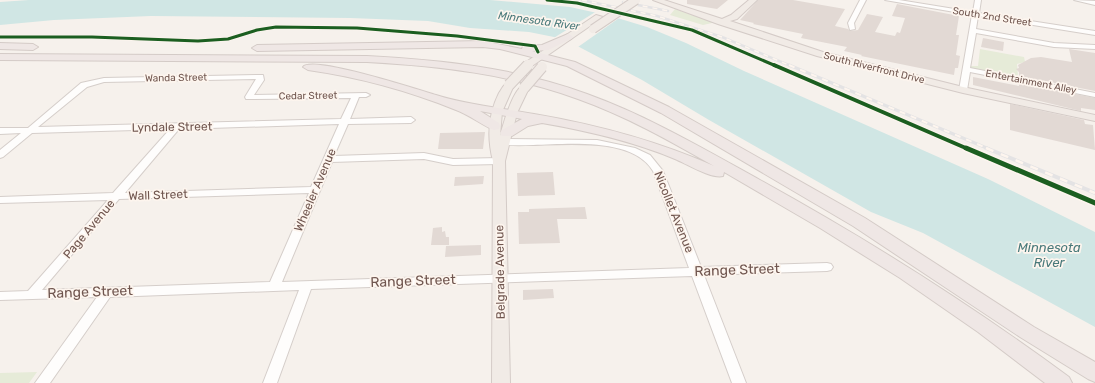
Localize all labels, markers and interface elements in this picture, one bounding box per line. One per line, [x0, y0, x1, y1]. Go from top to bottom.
street label: South 2nd Street [952, 5, 1032, 29]
water label: Minnesota River [497, 9, 581, 33]
street label: South Riverfront Drive [822, 50, 926, 86]
street label: Entertainment Alley [985, 67, 1078, 97]
street label: Wanda Street [145, 71, 207, 85]
street label: Cedar Street [279, 89, 338, 103]
street label: Lyndale Street [132, 119, 213, 135]
street label: Wheeler Avenue [291, 146, 339, 234]
street label: Nicollet Avenue [651, 169, 697, 255]
street label: Wall Street [128, 187, 188, 203]
street label: Page Avenue [60, 196, 118, 261]
street label: Belgrade Avenue [492, 224, 508, 319]
water label: Minnesota River [1017, 240, 1081, 270]
street label: Range Street [694, 260, 781, 280]
street label: Range Street [370, 271, 457, 291]
street label: Range Street [47, 282, 134, 302]

